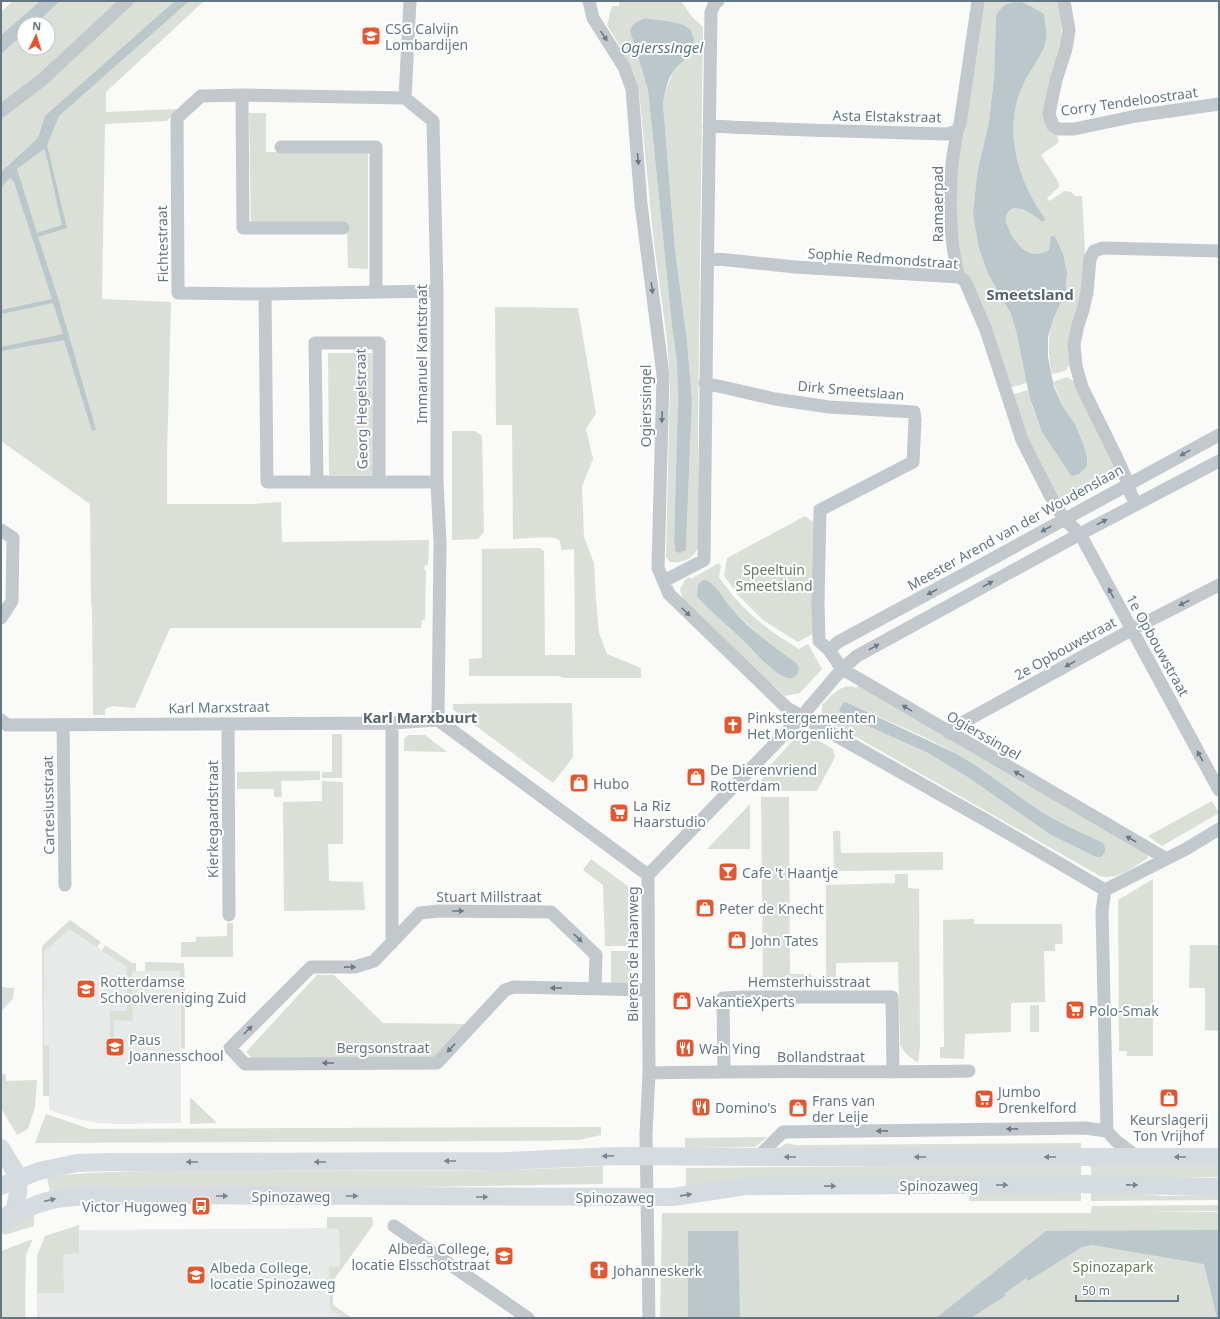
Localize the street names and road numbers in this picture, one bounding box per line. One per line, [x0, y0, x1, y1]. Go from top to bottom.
street label: Corry Tendeloostraat [1059, 82, 1199, 120]
street label: Asta Elstakstraat [832, 106, 942, 126]
street label: Ramaerpad [928, 166, 947, 242]
street label: Fichtestraat [152, 205, 172, 283]
street label: Sophie Redmondstraat [807, 243, 959, 273]
street label: Immanuel Kantstraat [412, 284, 431, 424]
street label: Georg Hegelstraat [350, 348, 372, 470]
street label: Ogierssingel [636, 365, 655, 447]
street label: Dirk Smeetslaan [797, 376, 905, 404]
street label: Meester Arend van der Woudenslaan [904, 460, 1126, 594]
street label: 1e Opbouwstraat [1122, 591, 1194, 699]
street label: 2e Opbouwstraat [1011, 612, 1119, 684]
street label: Karl Marxstraat [168, 697, 270, 717]
street label: Ogierssingel [943, 706, 1025, 764]
street label: Cartesiusstraat [38, 755, 58, 855]
street label: Kierkegaardstraat [203, 760, 222, 878]
street label: Bierens de Haanweg [623, 886, 642, 1022]
street label: Stuart Millstraat [436, 887, 542, 906]
street label: Hemsterhuisstraat [748, 972, 870, 991]
street label: Bergsonstraat [336, 1038, 430, 1057]
street label: Bollandstraat [777, 1047, 865, 1066]
street label: Spinozaweg [900, 1176, 978, 1195]
street label: Spinozaweg [252, 1187, 330, 1206]
street label: Spinozaweg [576, 1188, 654, 1207]

